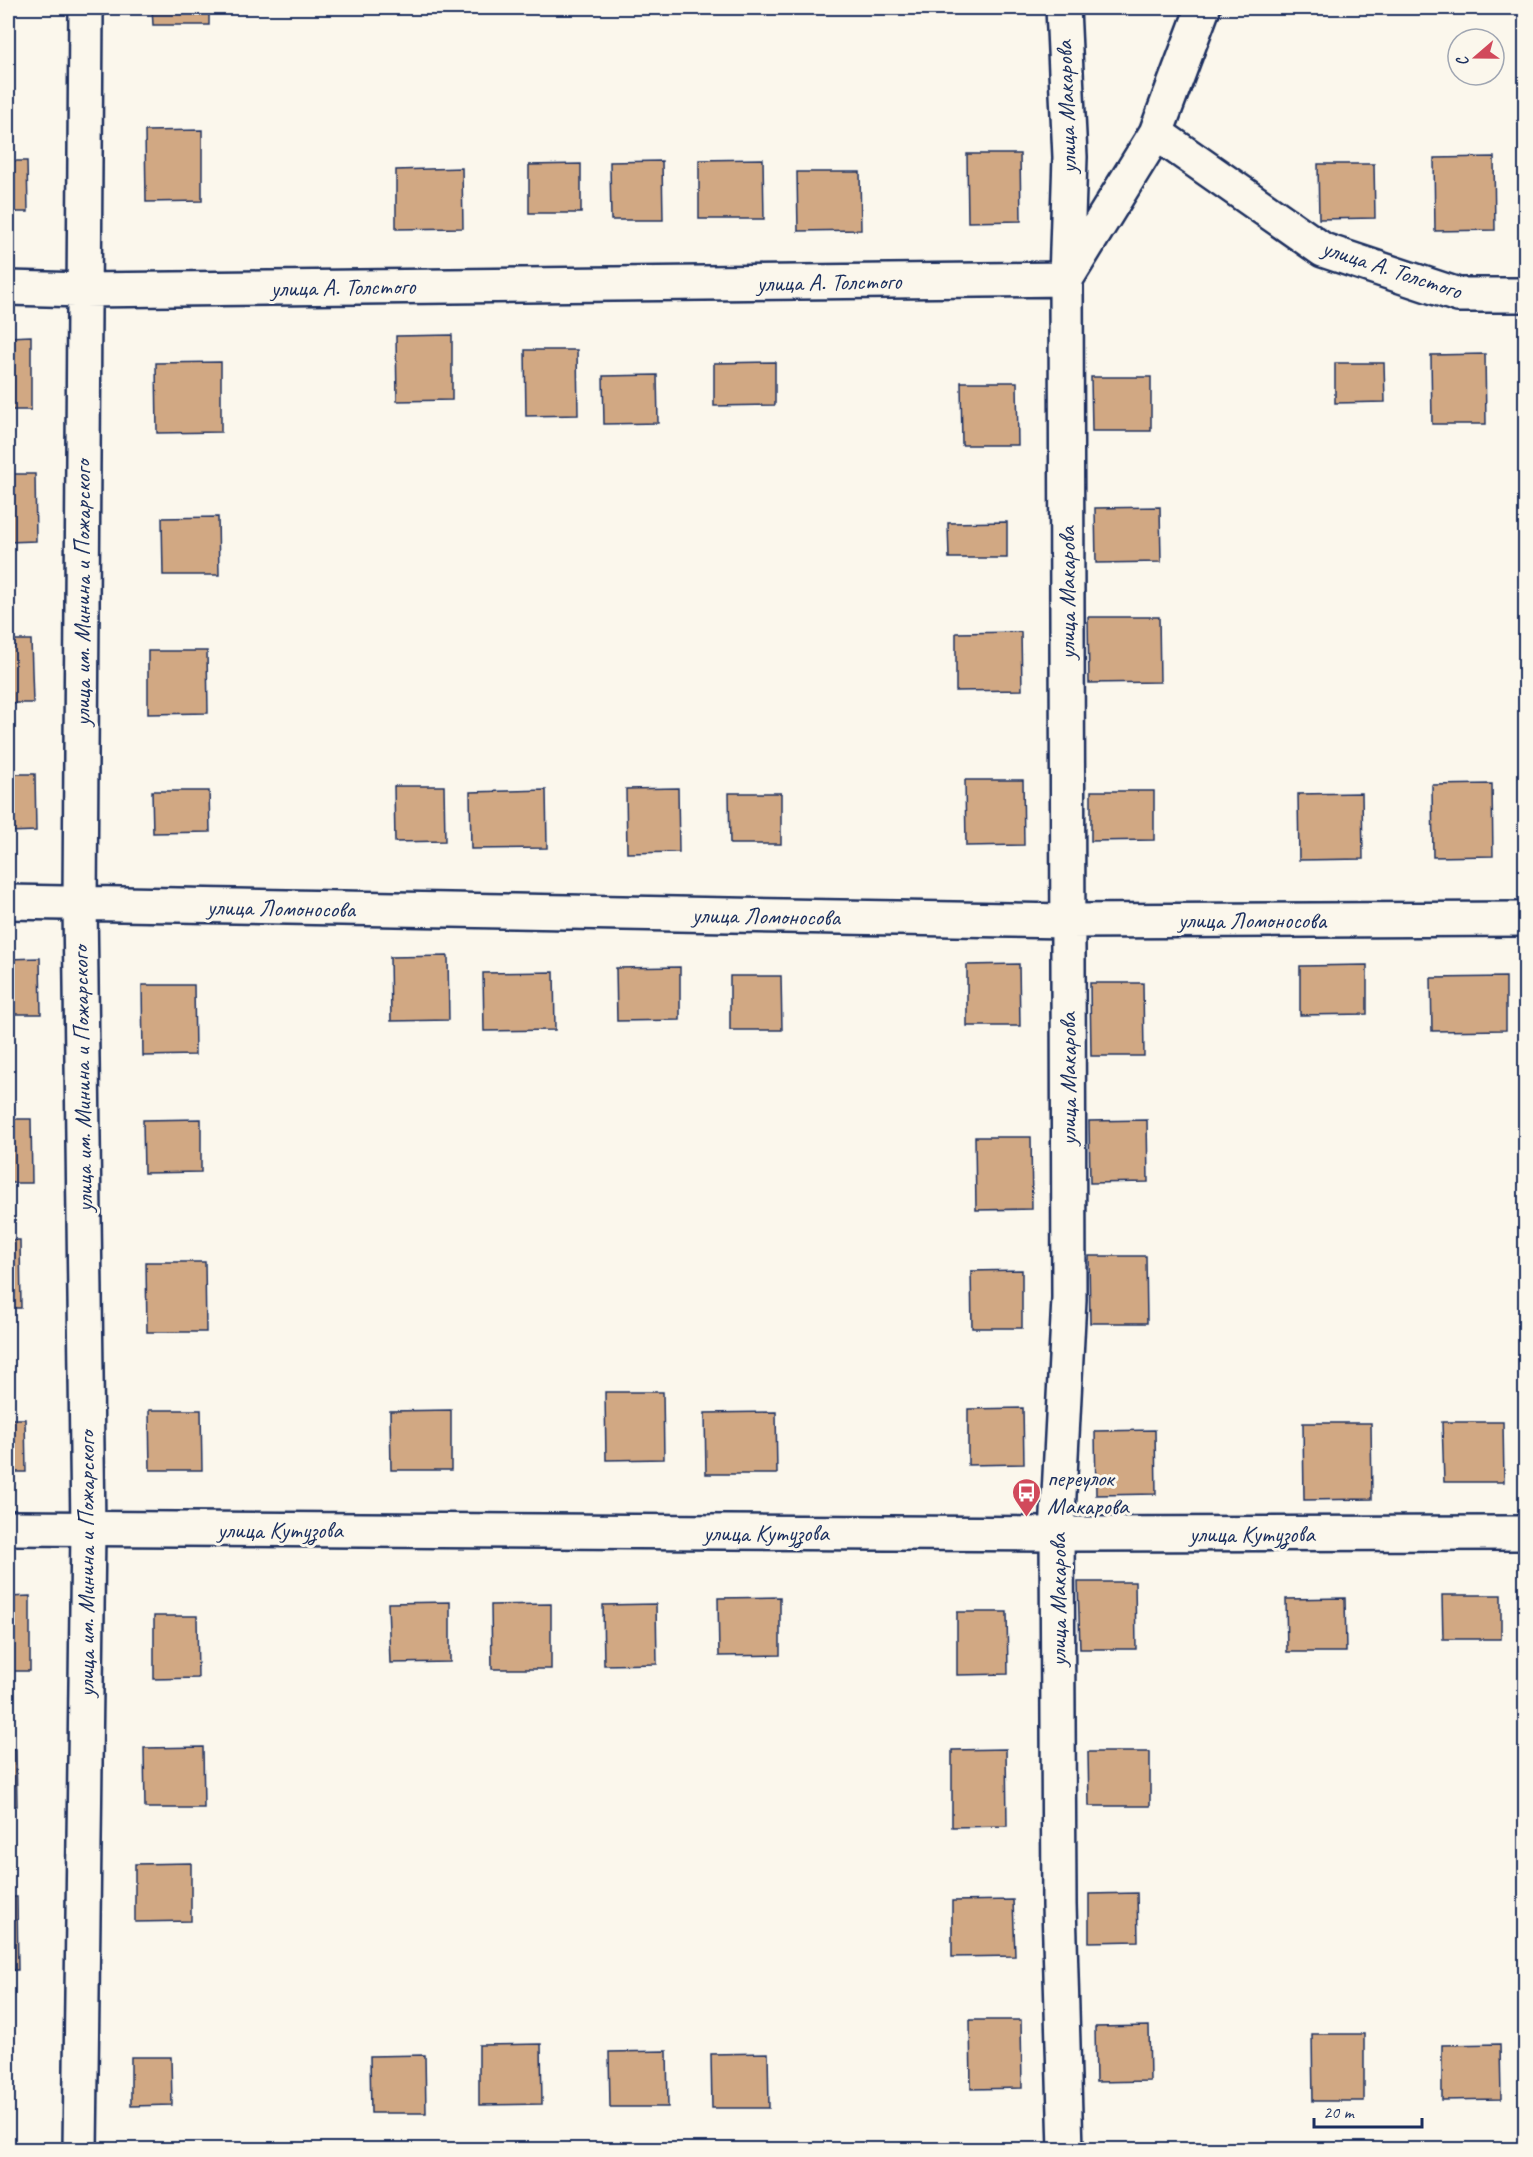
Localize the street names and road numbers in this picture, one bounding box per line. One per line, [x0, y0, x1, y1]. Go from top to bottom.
street label: улица Макарова [1049, 39, 1083, 176]
street label: улица А. Толстого [1317, 232, 1467, 306]
street label: улица А. Толстого [754, 266, 903, 298]
street label: улица А. Толстого [268, 271, 417, 303]
street label: улица им. Минина и Пожарского [67, 457, 97, 728]
street label: улица Макарова [1052, 525, 1082, 662]
street label: улица Ломоносова [205, 892, 357, 924]
street label: улица Ломоносова [690, 900, 842, 932]
street label: улица Ломоносова [1176, 905, 1327, 935]
street label: улица им. Минина и Пожарского [65, 943, 99, 1214]
street label: улица Макарова [1053, 1011, 1083, 1148]
street label: улица им. Минина и Пожарского [71, 1428, 101, 1699]
street label: улица Кутузова [215, 1515, 344, 1546]
street label: улица Кутузова [701, 1518, 830, 1549]
street label: улица Кутузова [1187, 1519, 1316, 1550]
street label: улица Макарова [1043, 1532, 1073, 1669]

